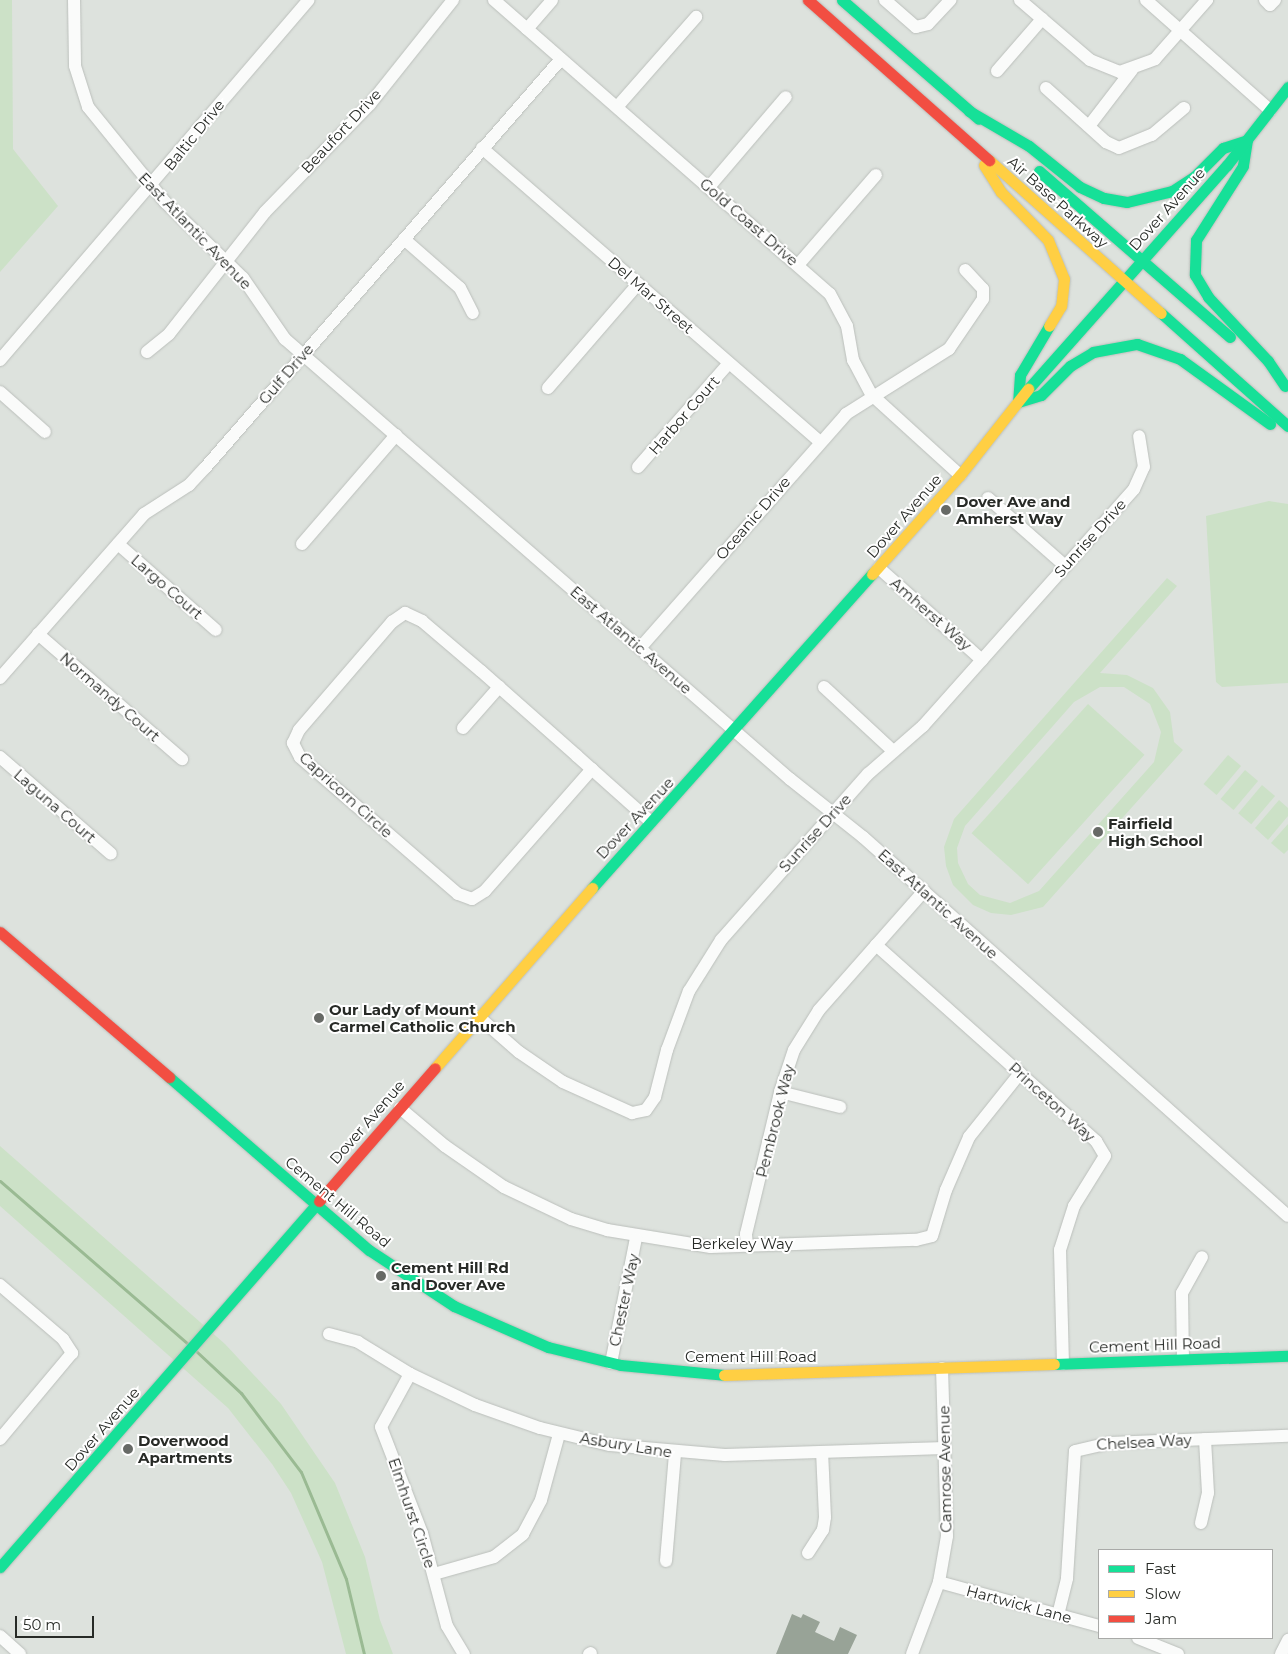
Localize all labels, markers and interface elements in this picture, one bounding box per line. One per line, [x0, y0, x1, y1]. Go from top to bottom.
street label: Beaufort Drive [297, 85, 385, 177]
street label: Baltic Drive [160, 96, 228, 174]
street label: Air Base Parkway [1004, 152, 1112, 252]
street label: Dover Avenue [1125, 164, 1209, 254]
street label: East Atlantic Avenue [135, 169, 255, 293]
street label: Gold Coast Drive [696, 174, 802, 270]
street label: Del Mar Street [604, 253, 698, 337]
street label: Gulf Drive [255, 340, 317, 408]
street label: Harbor Court [645, 372, 723, 458]
street label: Dover Avenue [863, 470, 945, 562]
street label: Oceanic Drive [712, 473, 794, 563]
place label: Dover Ave and Amherst Way [956, 492, 1070, 527]
street label: Sunrise Drive [1050, 495, 1130, 581]
marker: Dover Ave and Amherst Way [940, 504, 952, 516]
street label: Largo Court [127, 551, 207, 623]
street label: Amherst Way [887, 574, 975, 654]
street label: East Atlantic Avenue [567, 582, 695, 698]
street label: Normandy Court [56, 649, 164, 745]
street label: Capricorn Circle [296, 748, 396, 842]
street label: Laguna Court [10, 765, 100, 847]
street label: Dover Avenue [593, 773, 677, 863]
street label: Sunrise Drive [775, 790, 855, 876]
place label: Fairfield High School [1108, 814, 1203, 849]
marker: Fairfield High School [1092, 826, 1104, 838]
street label: East Atlantic Avenue [874, 845, 1002, 963]
place label: Our Lady of Mount Carmel Catholic Church [329, 1000, 516, 1035]
marker: Our Lady of Mount Carmel Catholic Church [313, 1012, 325, 1024]
street label: Princeton Way [1005, 1059, 1099, 1145]
street label: Pembrook Way [752, 1063, 798, 1179]
street label: Dover Avenue [326, 1076, 408, 1168]
street label: Cement Hill Road [282, 1153, 394, 1251]
street label: Berkeley Way [691, 1235, 793, 1253]
street label: Chester Way [605, 1252, 643, 1348]
place label: Cement Hill Rd and Dover Ave [391, 1258, 509, 1293]
marker: Cement Hill Rd and Dover Ave [375, 1270, 387, 1282]
street label: Cement Hill Road [1089, 1334, 1221, 1356]
street label: Cement Hill Road [685, 1348, 817, 1366]
street label: Dover Avenue [61, 1383, 143, 1475]
street label: Camrose Avenue [935, 1405, 955, 1533]
street label: Asbury Lane [579, 1429, 673, 1461]
place label: Doverwood Apartments [138, 1431, 232, 1466]
street label: Chelsea Way [1096, 1431, 1192, 1453]
marker: Doverwood Apartments [122, 1443, 134, 1455]
street label: Elmhurst Circle [385, 1455, 439, 1571]
legend [1098, 1549, 1273, 1639]
text: Fast [1145, 1559, 1176, 1578]
street label: Hartwick Lane [964, 1581, 1074, 1627]
text: Slow [1145, 1584, 1181, 1603]
scale bar [18, 1606, 96, 1638]
text: Jam [1145, 1609, 1177, 1628]
text: 50 m [23, 1615, 61, 1634]

